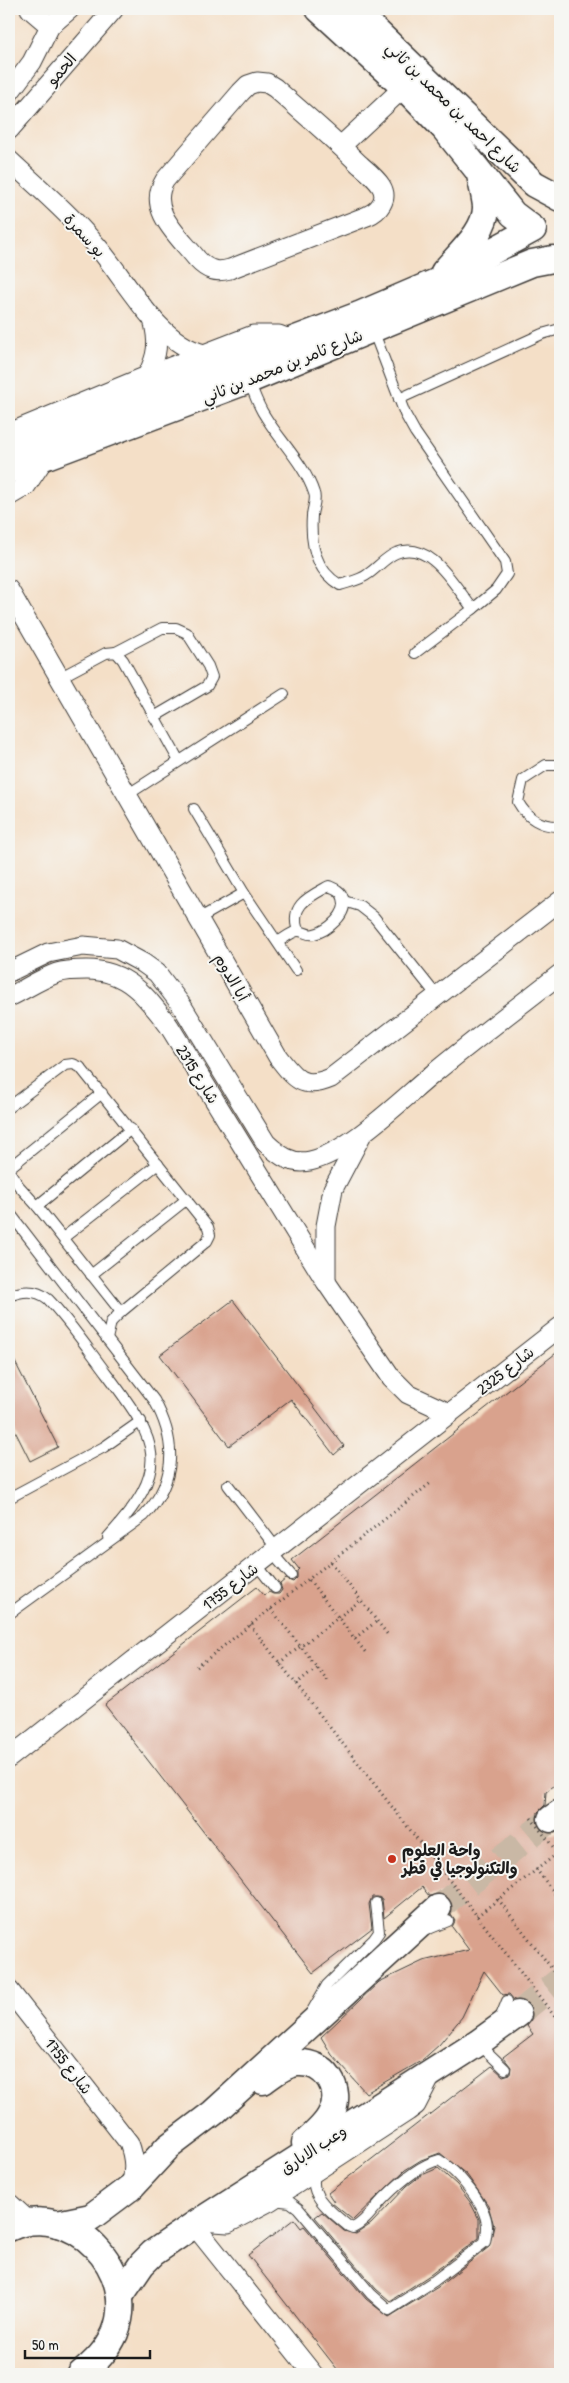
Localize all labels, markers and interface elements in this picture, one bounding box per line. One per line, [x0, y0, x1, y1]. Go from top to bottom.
street label: شارع احمد بن محمد بن ثاني [379, 36, 527, 180]
street label: الحمو [40, 48, 81, 91]
street label: بو سمرة [59, 208, 111, 262]
street label: شارع ثامر بن محمد بن ثاني [198, 324, 367, 412]
street label: أبا الدوم [208, 949, 255, 1006]
street label: شارع 2315 [170, 1040, 225, 1108]
street label: شارع 2325 [472, 1341, 539, 1400]
street label: شارع 1755 [197, 1557, 263, 1616]
place label: واحة العلوم والتكنولوجيا في قطر [400, 1839, 518, 1881]
marker: واحة العلوم والتكنولوجيا في قطر [386, 1853, 398, 1865]
street label: شارع 1755 [39, 2033, 98, 2099]
street label: وعب الابارق [276, 2119, 350, 2179]
scale bar [25, 2328, 150, 2360]
text: 50 m [32, 2334, 59, 2355]

